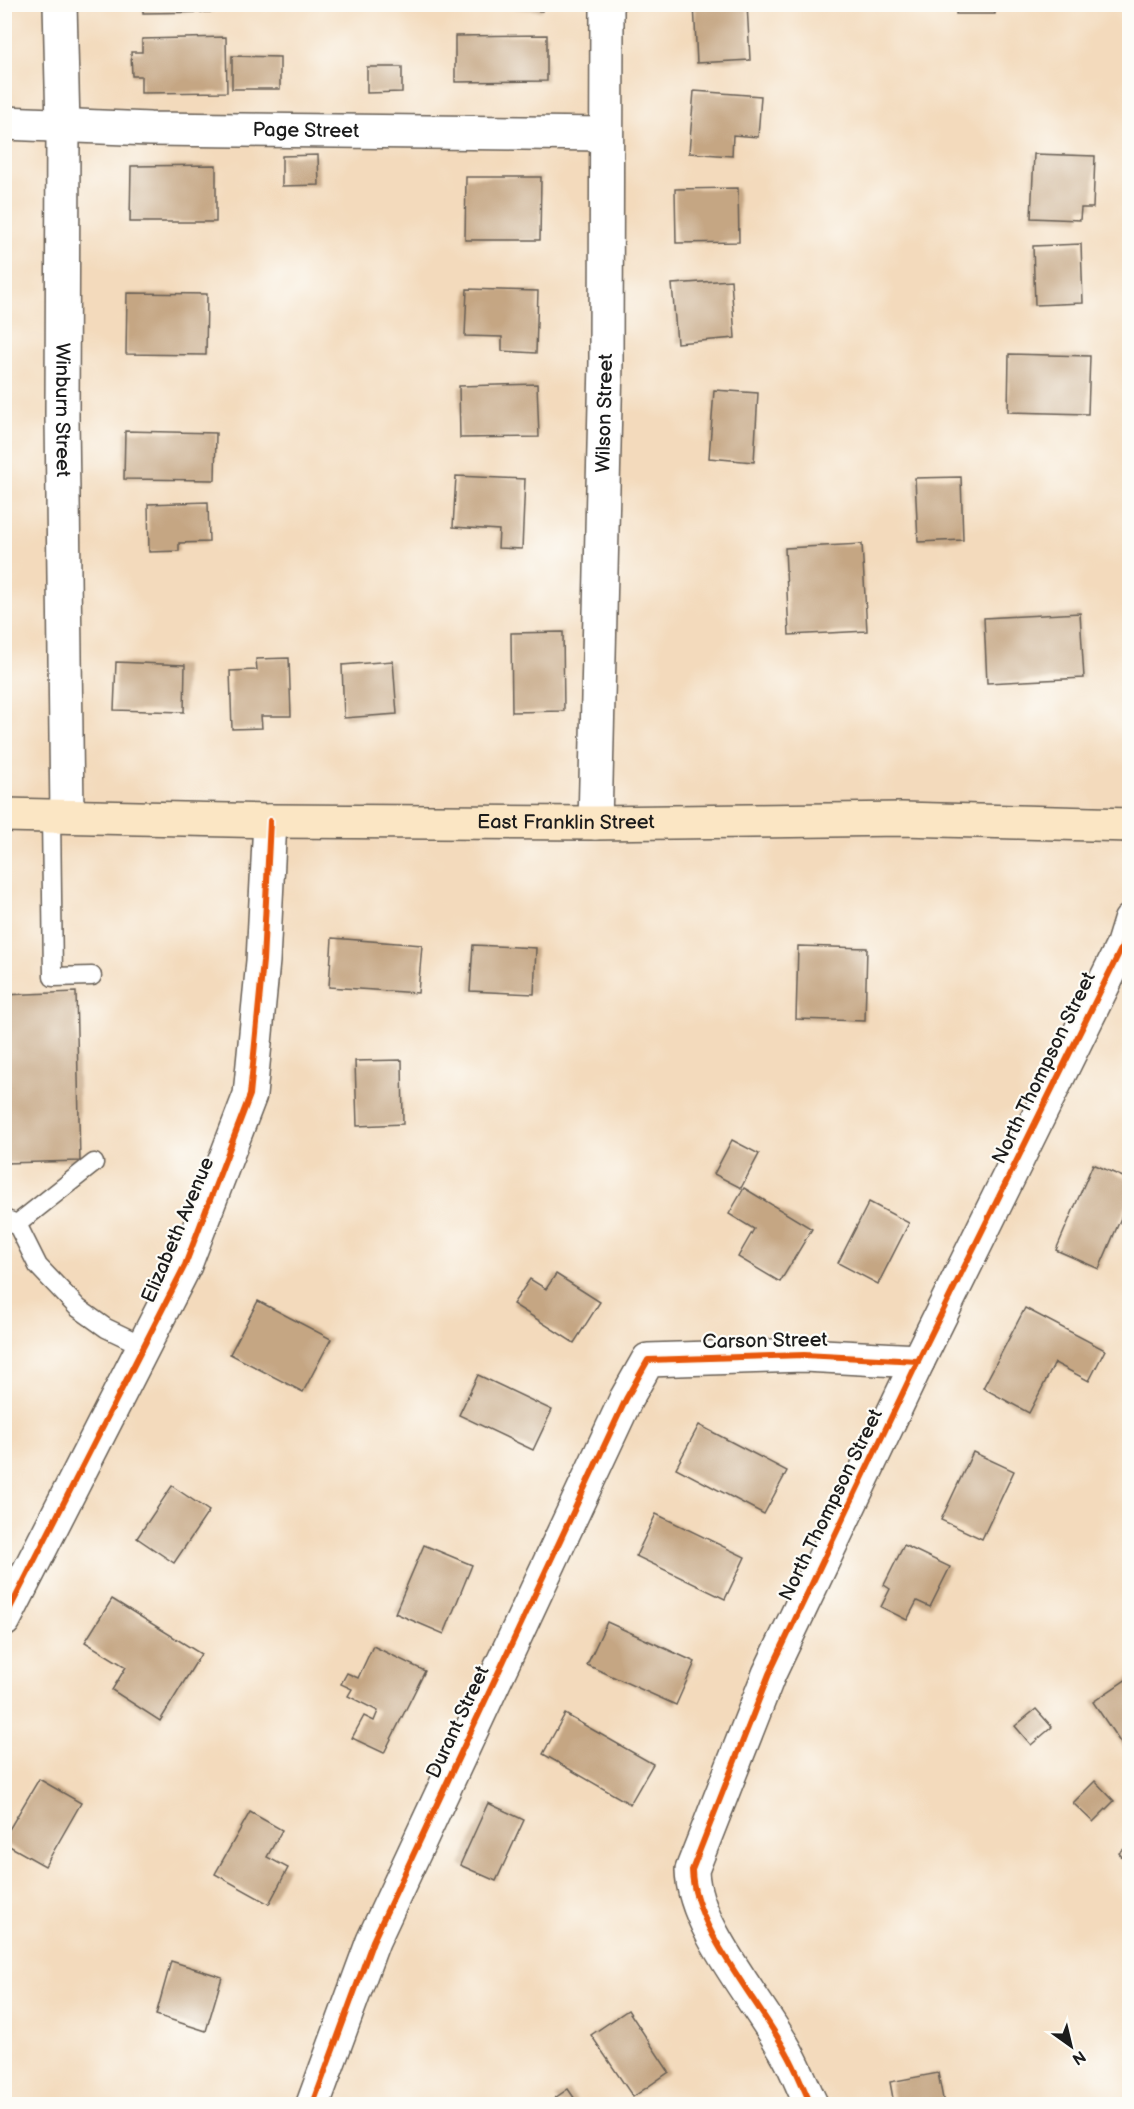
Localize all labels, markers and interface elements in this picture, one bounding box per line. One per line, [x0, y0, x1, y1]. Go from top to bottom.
street label: Page Street [252, 118, 359, 143]
street label: Winburn Street [50, 343, 75, 477]
street label: Wilson Street [591, 354, 618, 473]
street label: East Franklin Street [477, 810, 655, 835]
street label: North Thompson Street [987, 968, 1101, 1168]
street label: Elizabeth Avenue [137, 1153, 220, 1306]
street label: Carson Street [702, 1328, 828, 1354]
street label: North Thompson Street [774, 1405, 888, 1605]
street label: Durant Street [422, 1662, 494, 1782]
north arrow [1041, 2016, 1101, 2076]
text: N [1068, 2046, 1089, 2068]

